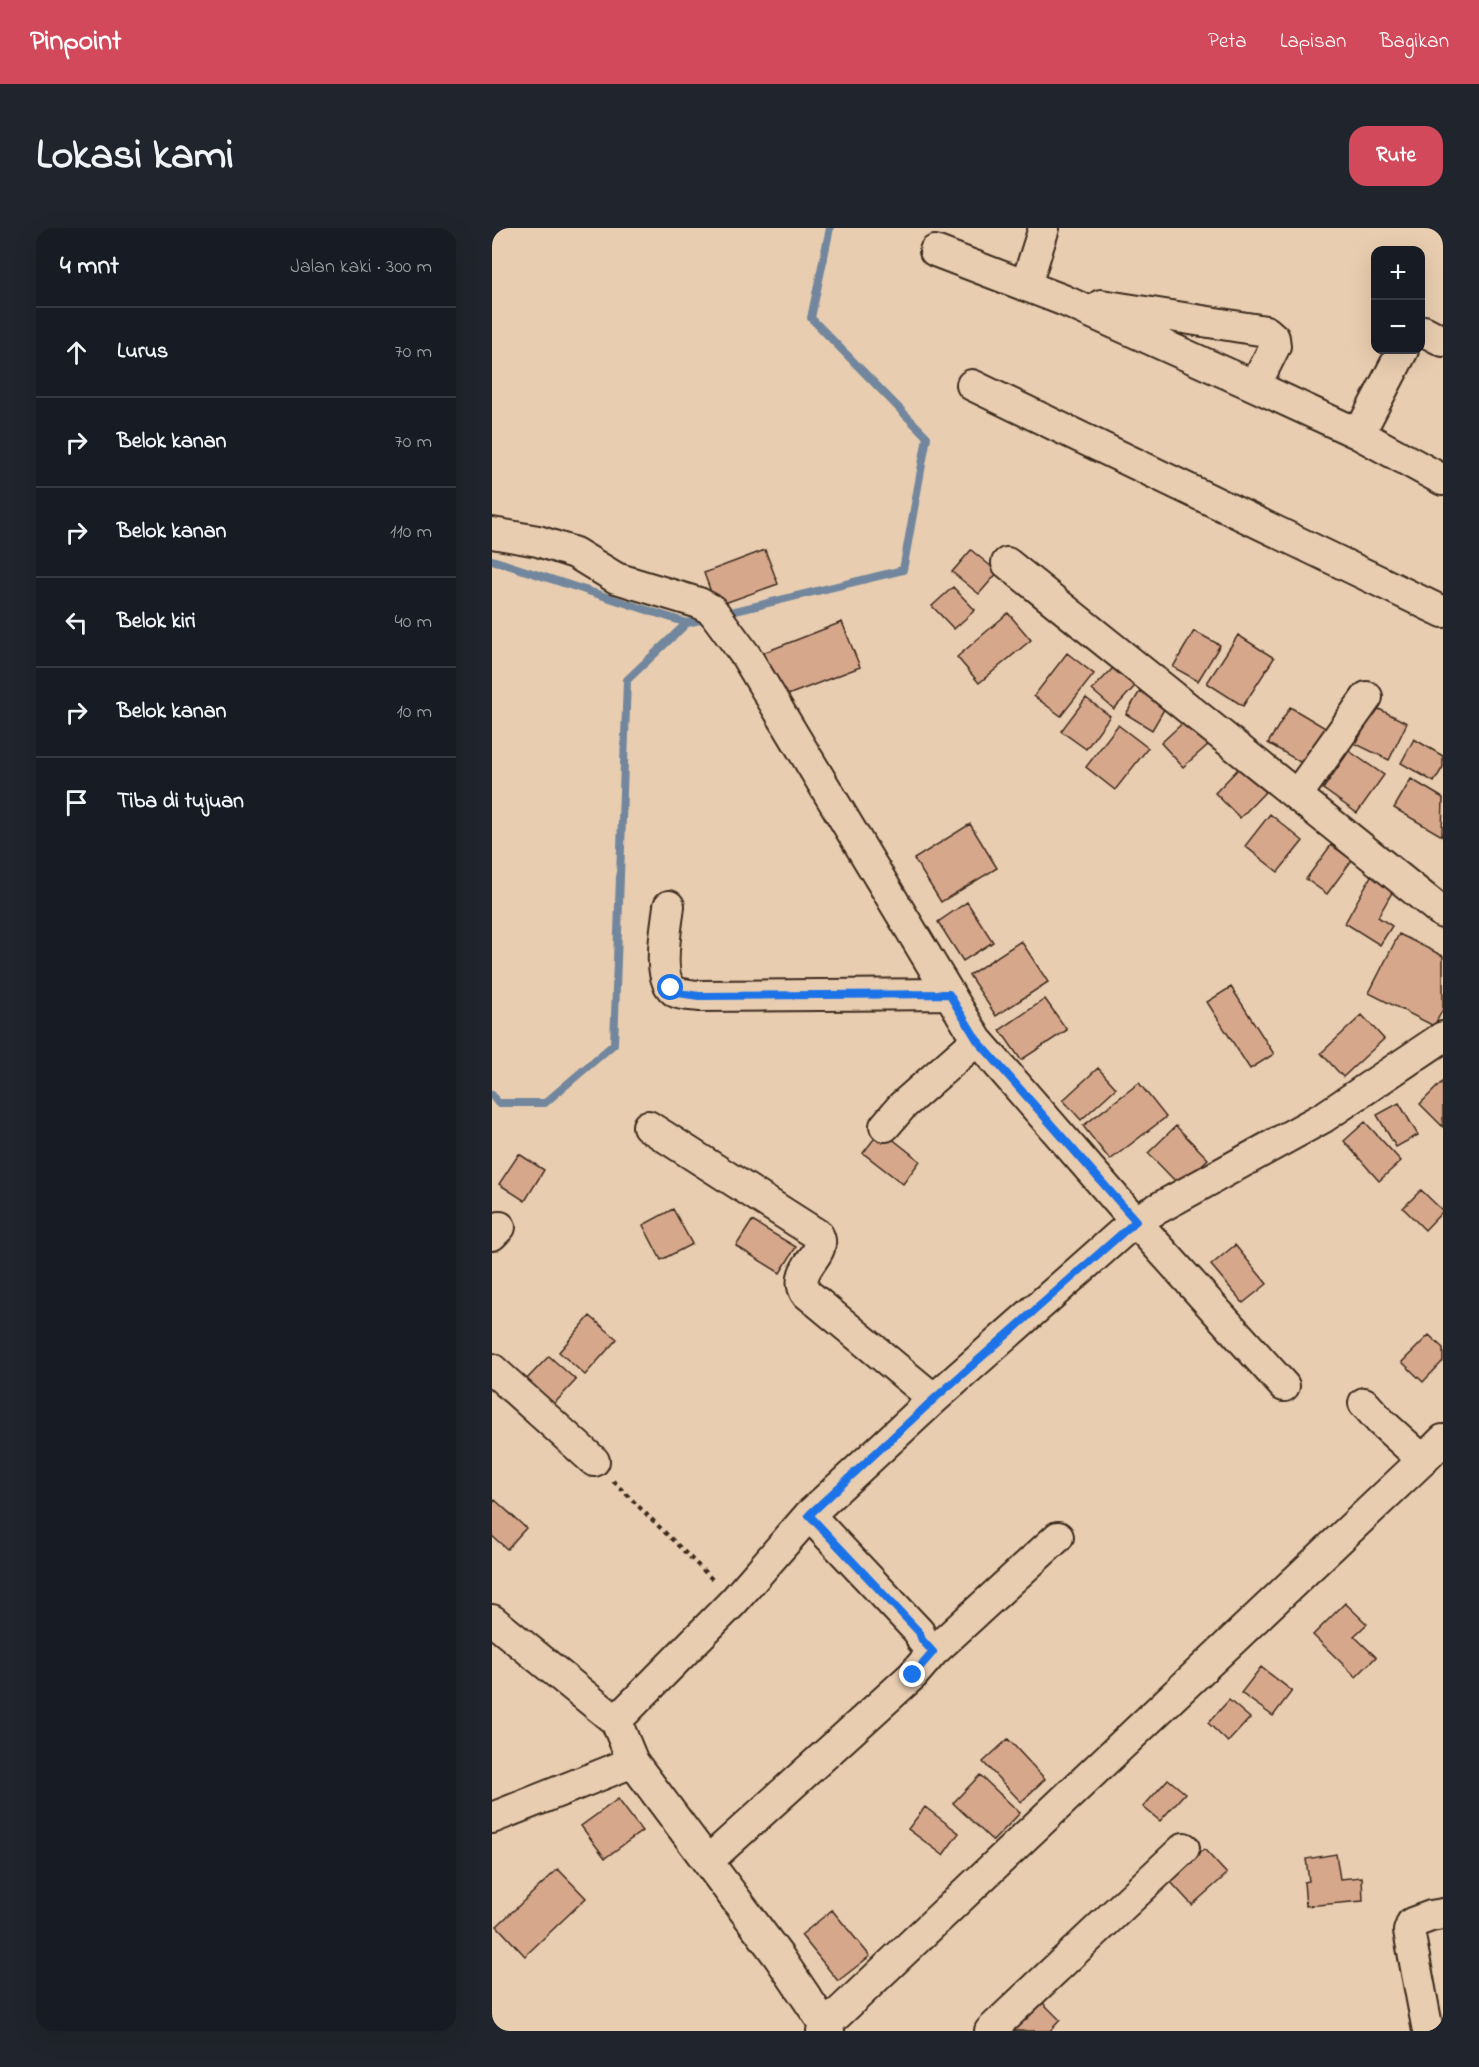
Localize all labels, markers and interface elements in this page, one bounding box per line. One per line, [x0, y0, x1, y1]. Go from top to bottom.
text: Pinpoint [30, 22, 121, 63]
text: Peta [1208, 27, 1247, 57]
text: Lapisan [1280, 27, 1346, 57]
text: Bagikan [1379, 27, 1449, 57]
text: Lokasi kami [36, 126, 234, 187]
button: Rute [1349, 126, 1443, 186]
map controls [1371, 246, 1425, 354]
button: + [1371, 246, 1425, 300]
text: 4 mnt [60, 248, 119, 286]
text: Jalan kaki · 300 m [290, 253, 432, 282]
button: − [1371, 300, 1425, 354]
icon: ahead [60, 336, 93, 369]
text: Lurus [117, 336, 168, 368]
text: 70 m [395, 338, 432, 367]
icon: right [60, 426, 93, 459]
text: Belok kanan [117, 426, 226, 458]
text: 70 m [395, 428, 432, 457]
icon: right [60, 516, 93, 549]
text: Belok kanan [117, 516, 226, 548]
text: 110 m [390, 518, 432, 547]
icon: left [60, 606, 93, 639]
text: Belok kiri [117, 606, 196, 638]
text: 40 m [395, 608, 432, 637]
icon: right [60, 696, 93, 729]
text: Belok kanan [117, 696, 226, 728]
text: 10 m [396, 698, 432, 727]
icon: arrive [60, 786, 93, 819]
text: Tiba di tujuan [117, 786, 244, 818]
route start [657, 974, 683, 1000]
route end [899, 1661, 925, 1687]

